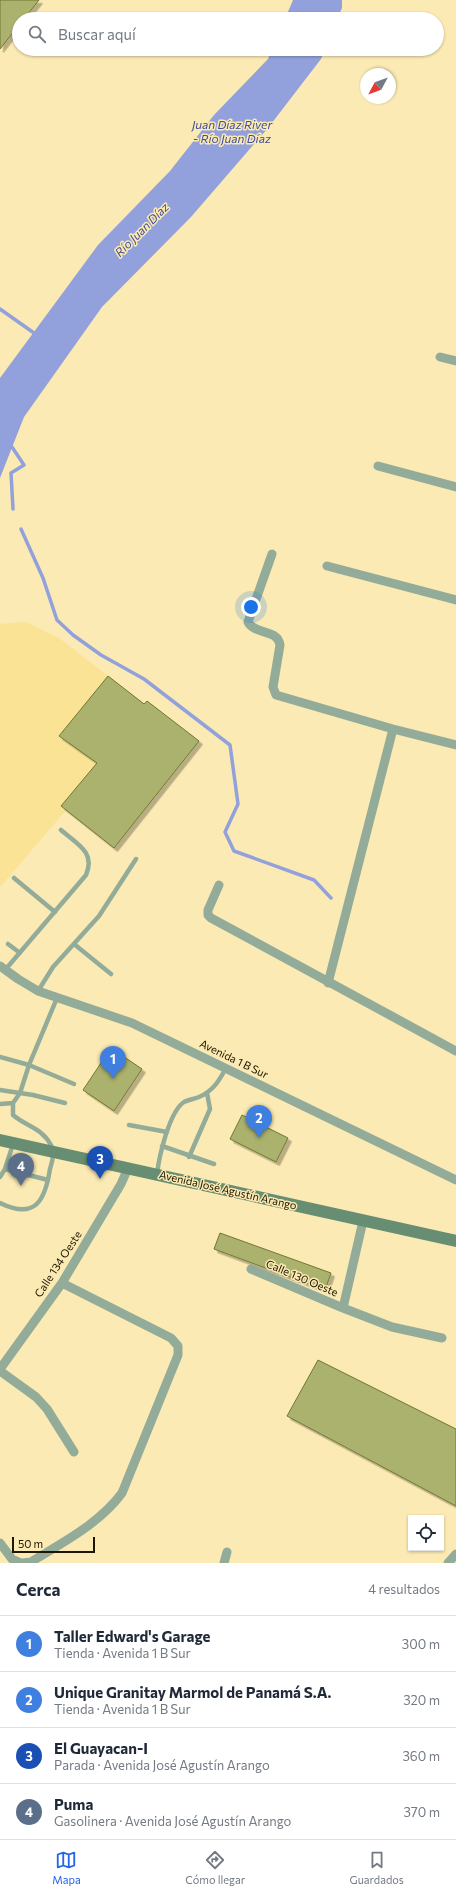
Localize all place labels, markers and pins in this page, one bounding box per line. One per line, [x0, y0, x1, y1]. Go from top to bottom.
pin: 1 [100, 1046, 126, 1079]
pin: 2 [246, 1105, 272, 1138]
pin: 3 [87, 1146, 113, 1179]
pin: 4 [8, 1153, 34, 1186]

